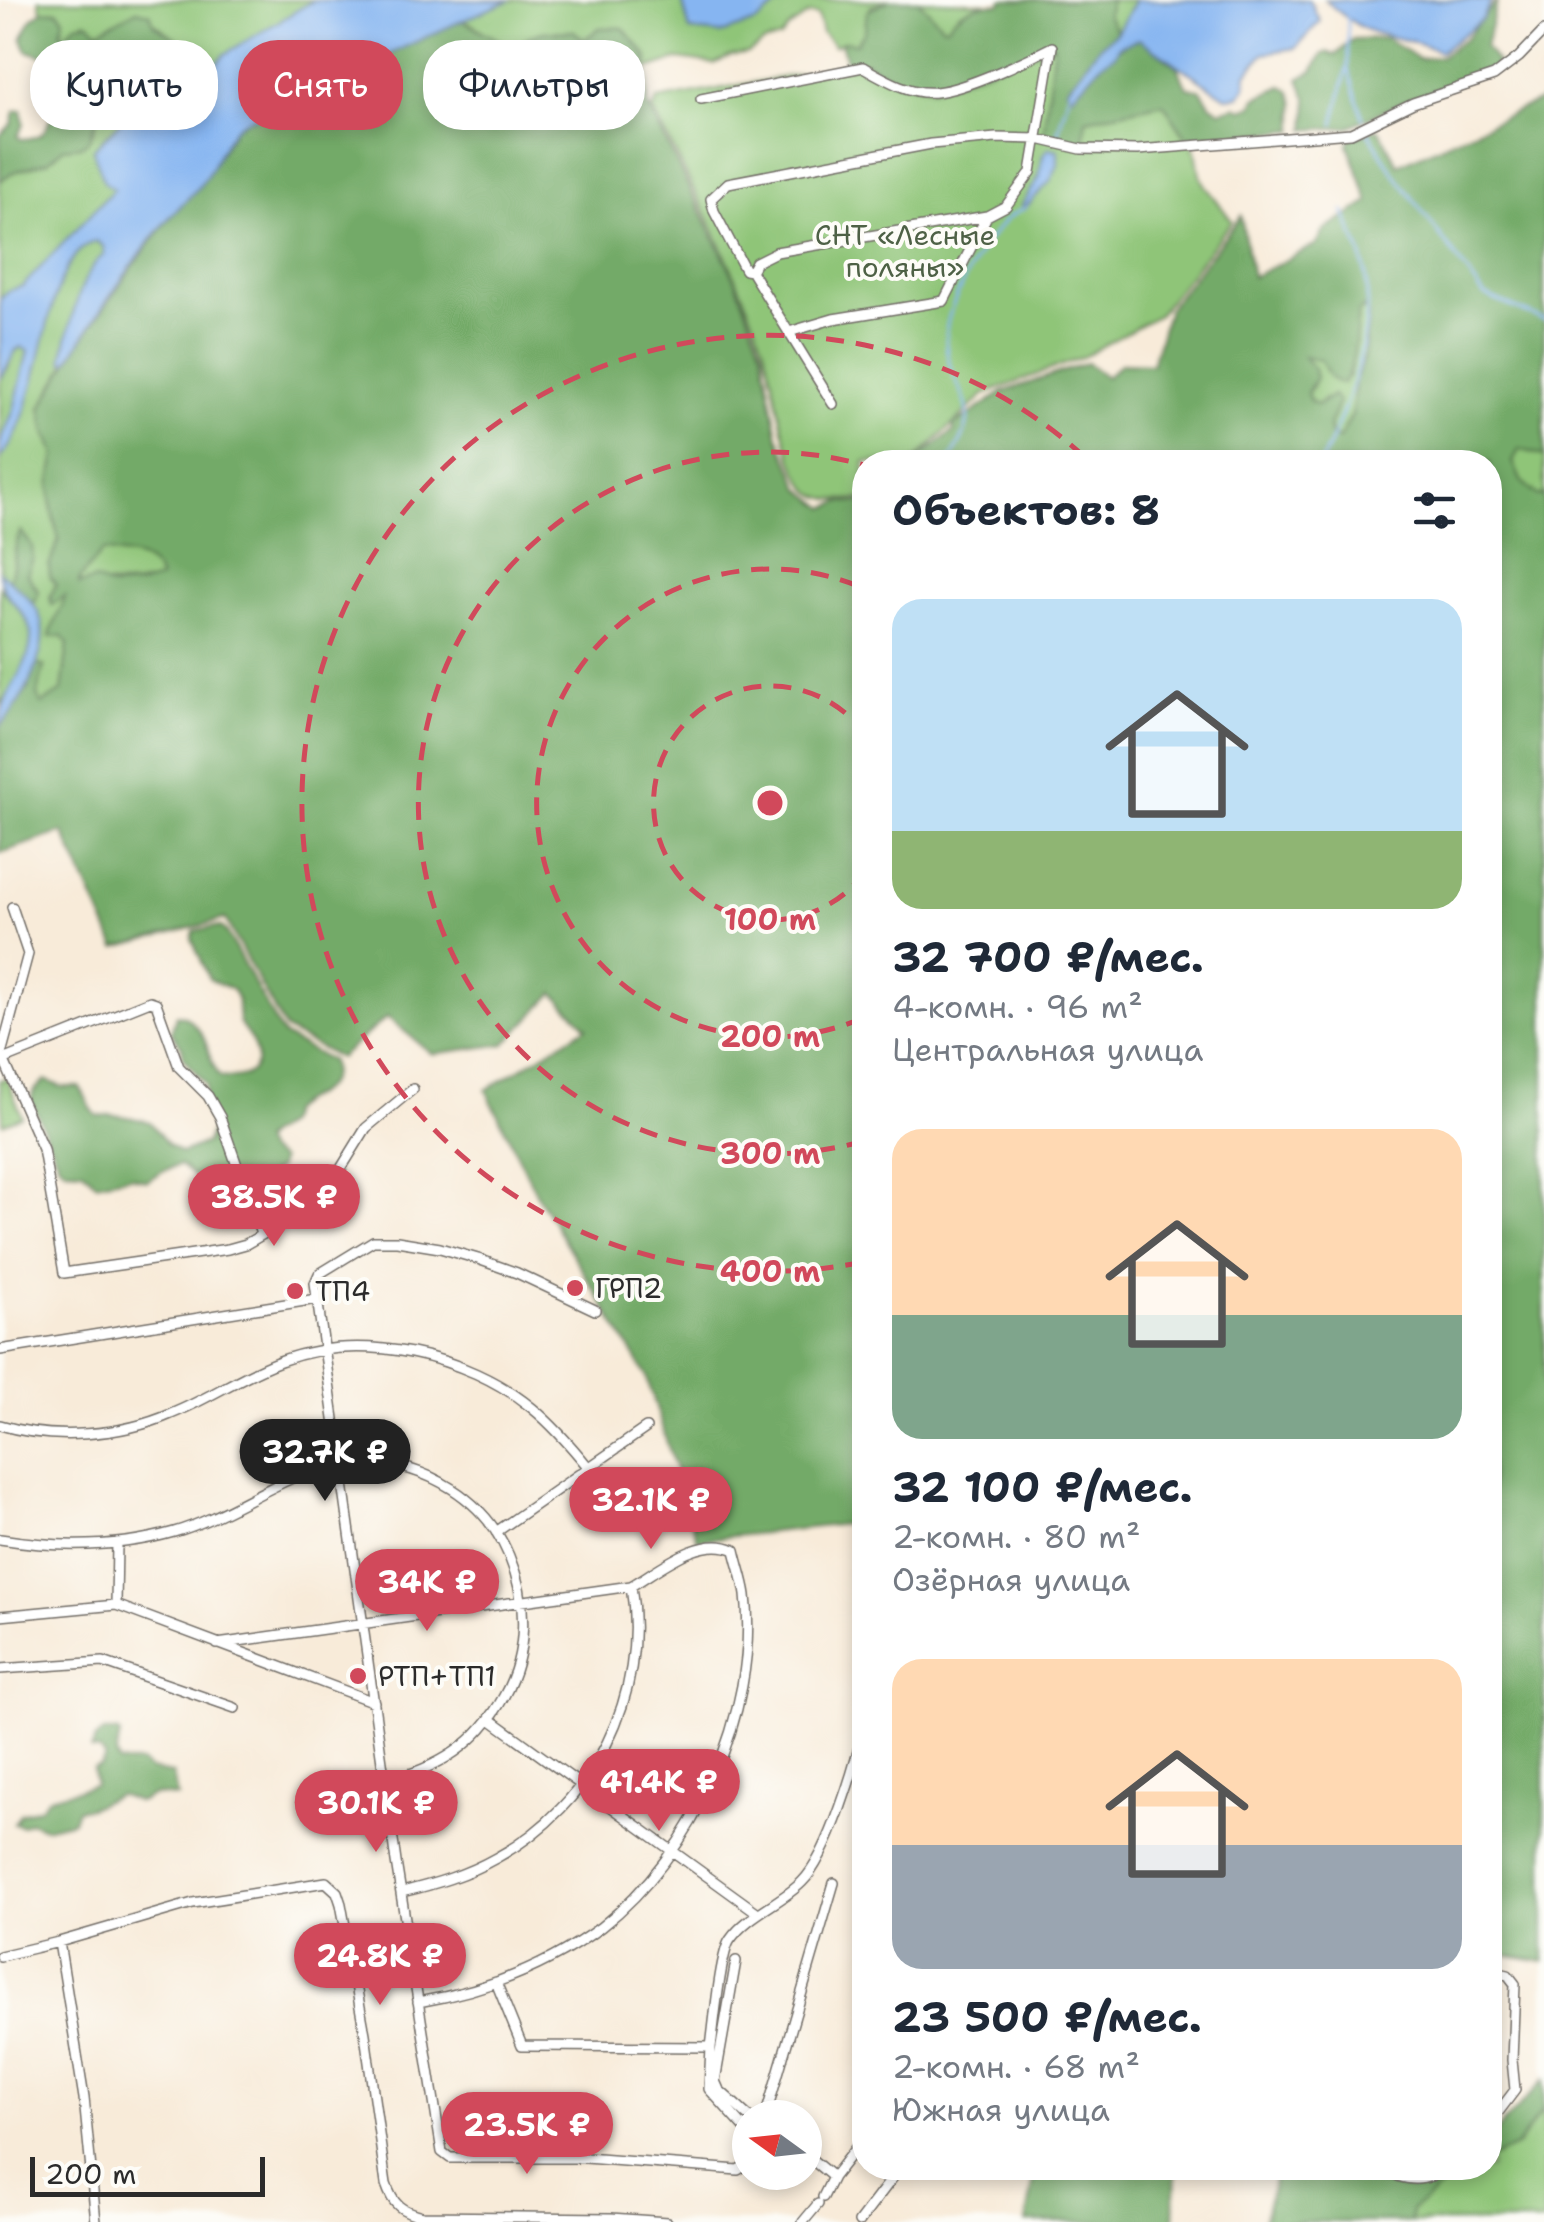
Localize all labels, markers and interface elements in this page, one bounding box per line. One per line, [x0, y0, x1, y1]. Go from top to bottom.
chip: Купить [30, 40, 218, 130]
chip: Снять [238, 40, 403, 130]
chip: Фильтры [423, 40, 645, 130]
park label: СНТ «Лесные поляны» [815, 216, 995, 286]
text: Объектов: 8 [892, 482, 1160, 538]
icon: filters [1407, 483, 1462, 538]
icon: home [1087, 664, 1267, 844]
centre of rings [752, 785, 788, 821]
text: 100 m [724, 899, 816, 940]
text: 32 700 ₽/мес. [892, 929, 1204, 985]
text: 4-комн. · 96 m² [892, 985, 1143, 1028]
text: 200 m [720, 1016, 820, 1057]
text: Центральная улица [892, 1028, 1203, 1071]
text: 300 m [720, 1133, 820, 1174]
pin: 38.5K ₽ [182, 1164, 366, 1249]
text: 38.5K ₽ [210, 1175, 338, 1218]
icon: home [1087, 1194, 1267, 1374]
text: 400 m [720, 1251, 820, 1292]
place label: ГРП2 [595, 1269, 662, 1307]
place label: ТП4 [315, 1272, 370, 1310]
marker: ГРП2 [564, 1277, 586, 1299]
marker: ТП4 [284, 1280, 306, 1302]
pin: 32.7K ₽ [233, 1419, 417, 1504]
text: 32.7K ₽ [262, 1430, 388, 1473]
text: 32 100 ₽/мес. [892, 1459, 1193, 1515]
pin: 32.1K ₽ [559, 1467, 743, 1552]
text: 32.1K ₽ [591, 1478, 711, 1521]
text: 2-комн. · 80 m² [892, 1515, 1141, 1558]
pin: 34K ₽ [357, 1549, 497, 1634]
text: Озёрная улица [892, 1558, 1130, 1601]
text: 34K ₽ [377, 1560, 477, 1603]
place label: РТП+ТП1 [378, 1657, 496, 1695]
marker: РТП+ТП1 [347, 1665, 369, 1687]
icon: home [1087, 1724, 1267, 1904]
pin: 41.4K ₽ [567, 1749, 751, 1834]
text: 41.4K ₽ [600, 1760, 718, 1803]
pin: 30.1K ₽ [284, 1770, 468, 1855]
text: 30.1K ₽ [317, 1781, 435, 1824]
pin: 24.8K ₽ [288, 1923, 472, 2008]
text: 24.8K ₽ [316, 1934, 444, 1977]
text: 23 500 ₽/мес. [892, 1989, 1202, 2045]
text: 2-комн. · 68 m² [892, 2045, 1140, 2088]
text: Южная улица [892, 2088, 1110, 2131]
pin: 23.5K ₽ [435, 2092, 619, 2177]
north arrow [732, 2100, 822, 2190]
map controls [732, 2100, 822, 2190]
text: 23.5K ₽ [463, 2103, 591, 2146]
scale bar [30, 2152, 265, 2196]
text: 200 m [45, 2155, 136, 2193]

